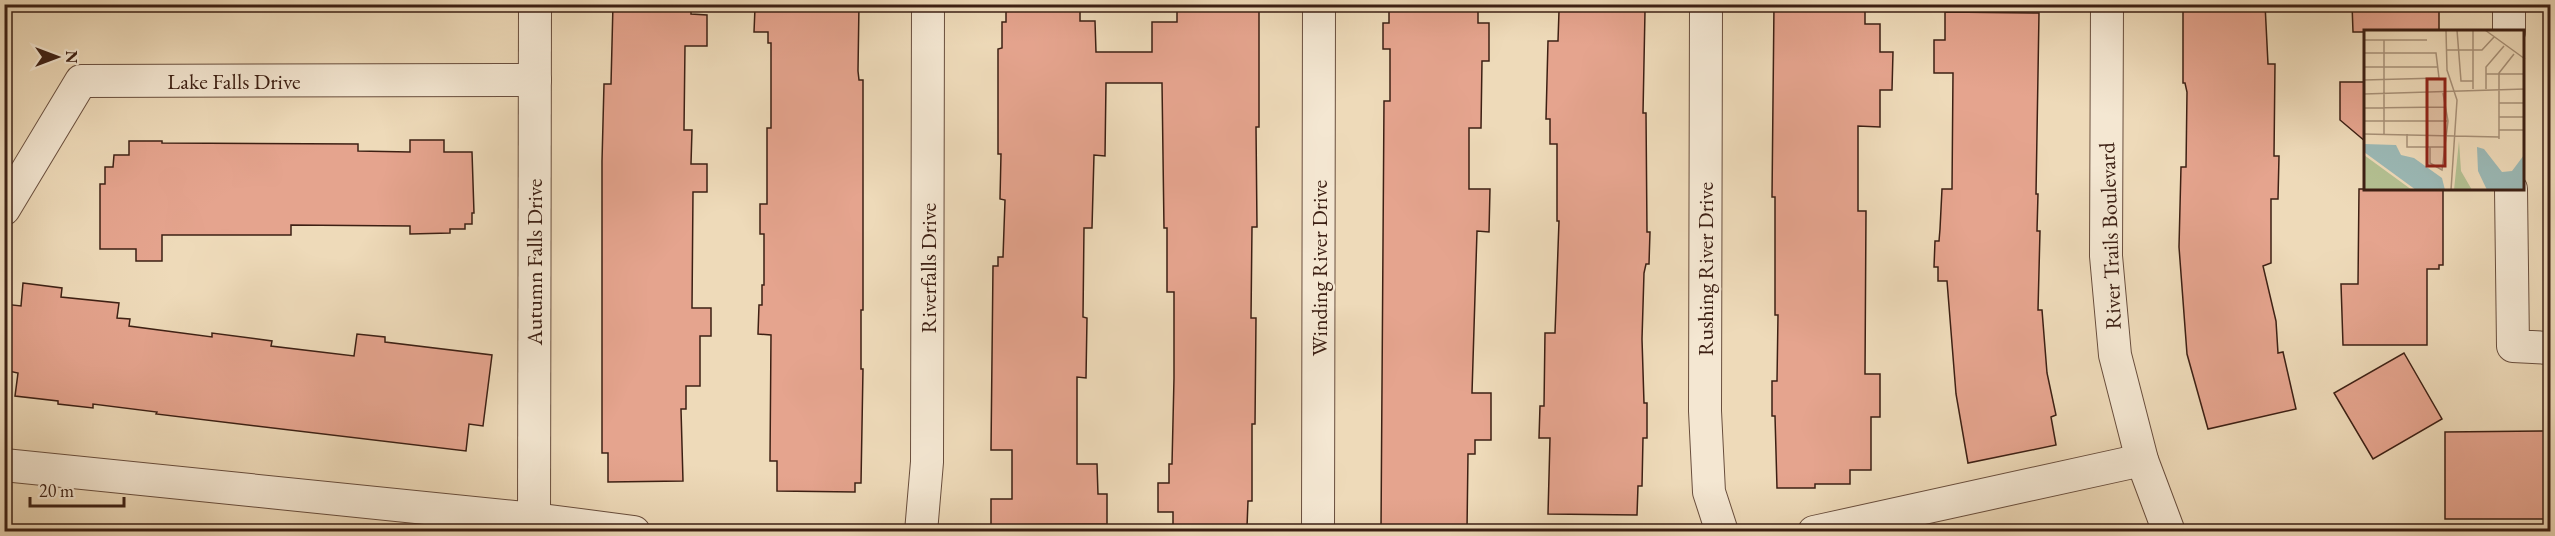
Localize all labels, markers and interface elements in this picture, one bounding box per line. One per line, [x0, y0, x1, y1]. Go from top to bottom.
north arrow [27, 27, 87, 87]
inset map [2364, 30, 2525, 190]
text: N [61, 51, 82, 64]
street label: Lake Falls Drive [167, 67, 301, 96]
street label: River Trails Boulevard [2092, 141, 2128, 330]
street label: Autumn Falls Drive [520, 178, 549, 346]
street label: Winding River Drive [1305, 179, 1334, 356]
street label: Rushing River Drive [1691, 181, 1720, 356]
street label: Riverfalls Drive [914, 202, 943, 333]
scale bar [30, 470, 124, 508]
text: 20 m [39, 479, 74, 502]

